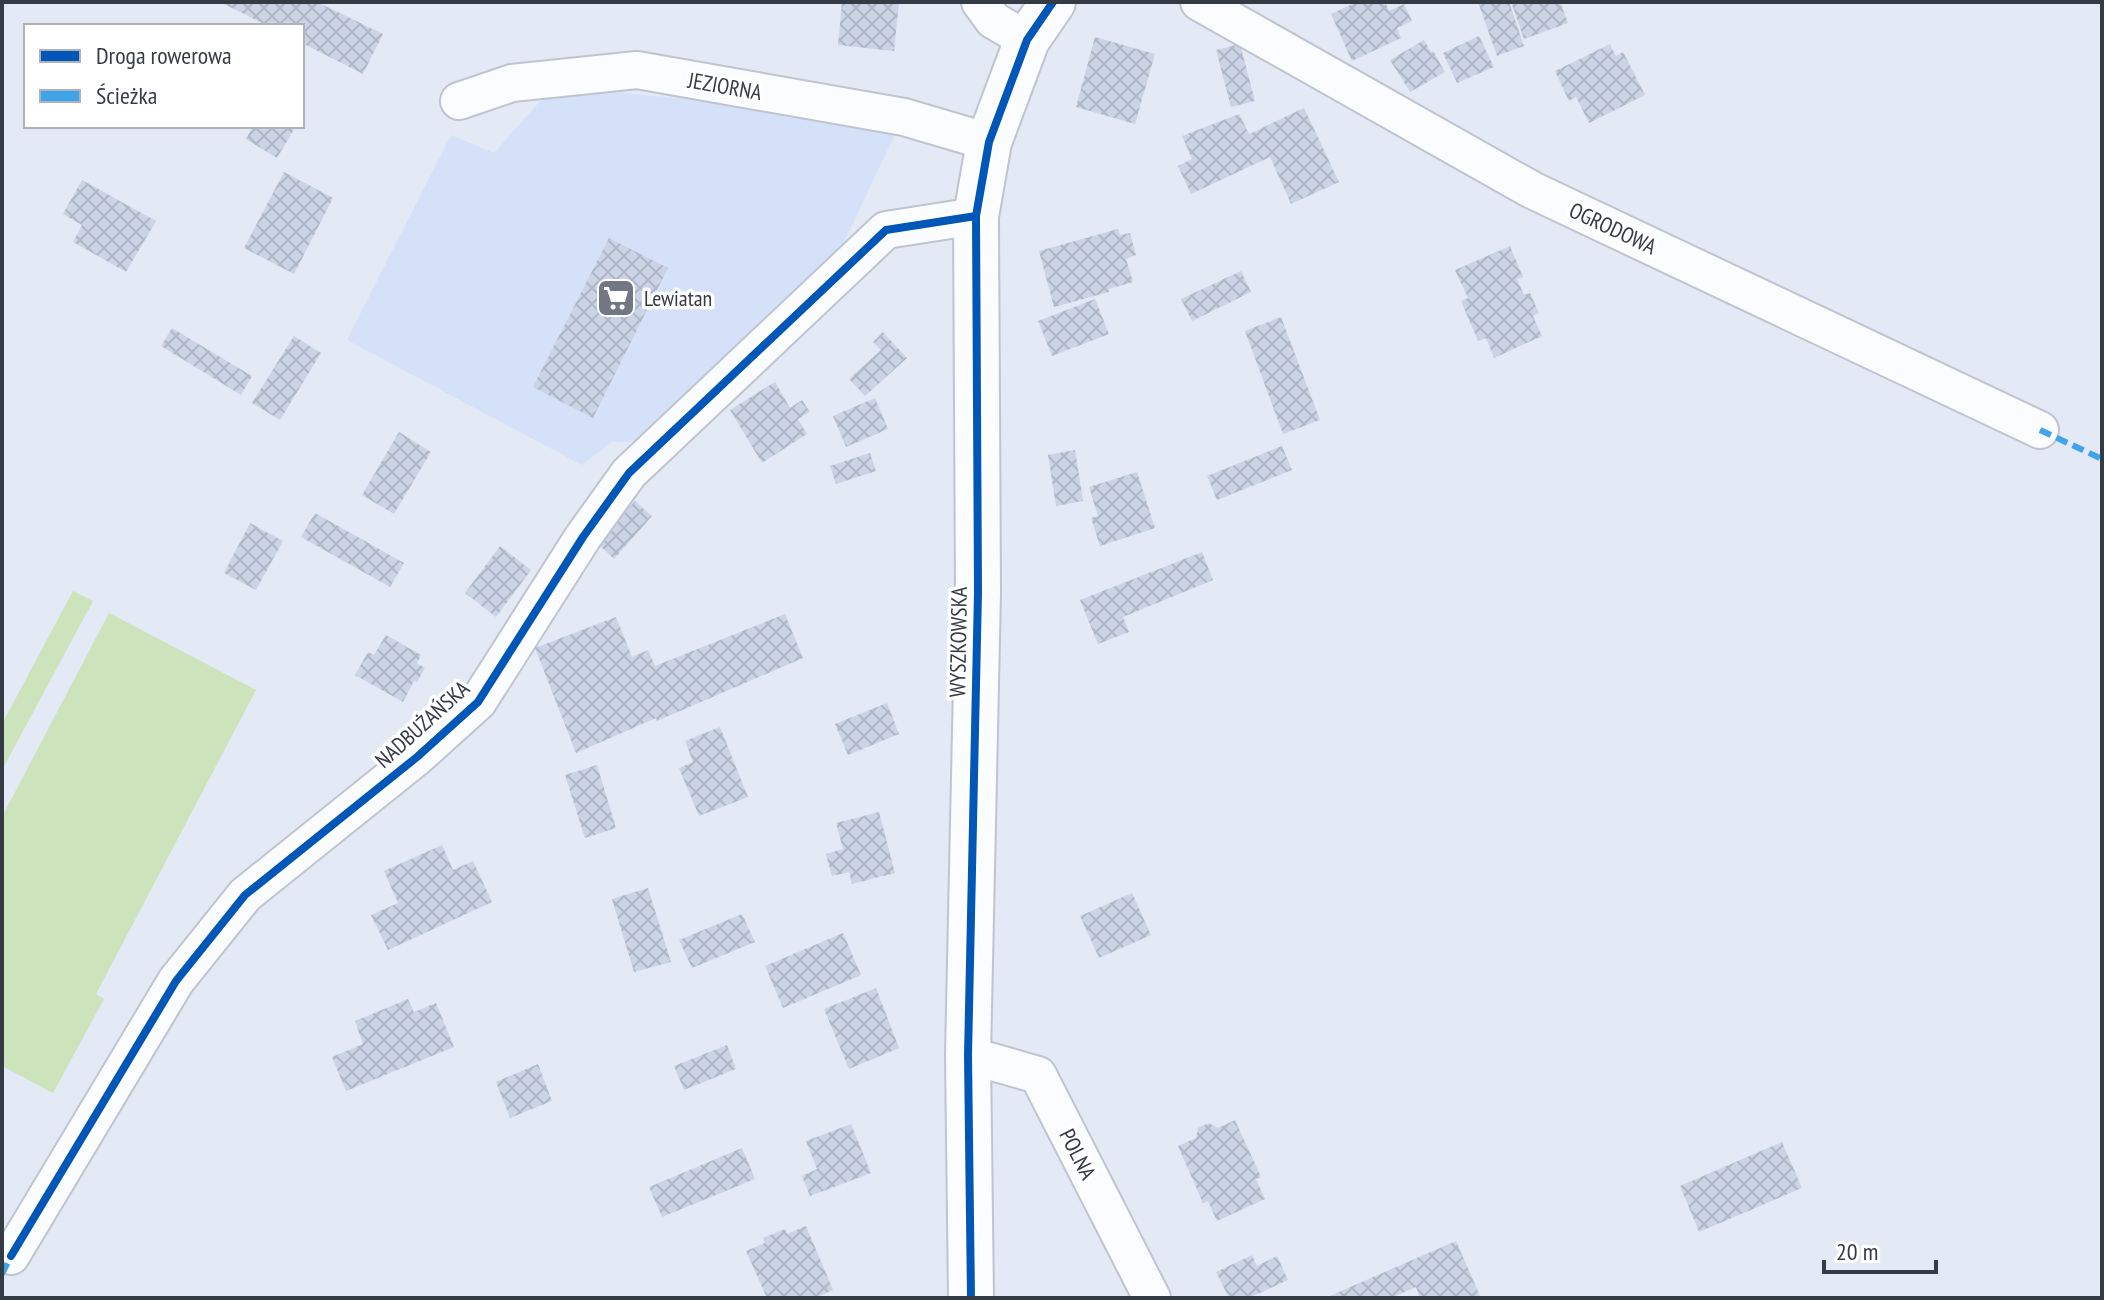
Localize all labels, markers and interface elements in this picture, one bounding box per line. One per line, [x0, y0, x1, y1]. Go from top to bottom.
legend [24, 24, 304, 128]
text: Droga rowerowa [96, 40, 232, 71]
street label: JEZIORNA [685, 66, 765, 106]
text: Ścieżka [96, 80, 157, 111]
street label: OGRODOWA [1565, 196, 1662, 261]
supermarket icon: Lewiatan [595, 277, 637, 319]
place label: Lewiatan [644, 284, 712, 312]
street label: WYSZKOWSKA [943, 586, 973, 698]
street label: NADBUŻAŃSKA [369, 674, 475, 774]
street label: POLNA [1053, 1124, 1103, 1185]
scale bar [1824, 1224, 1936, 1274]
text: 20 m [1836, 1236, 1878, 1267]

